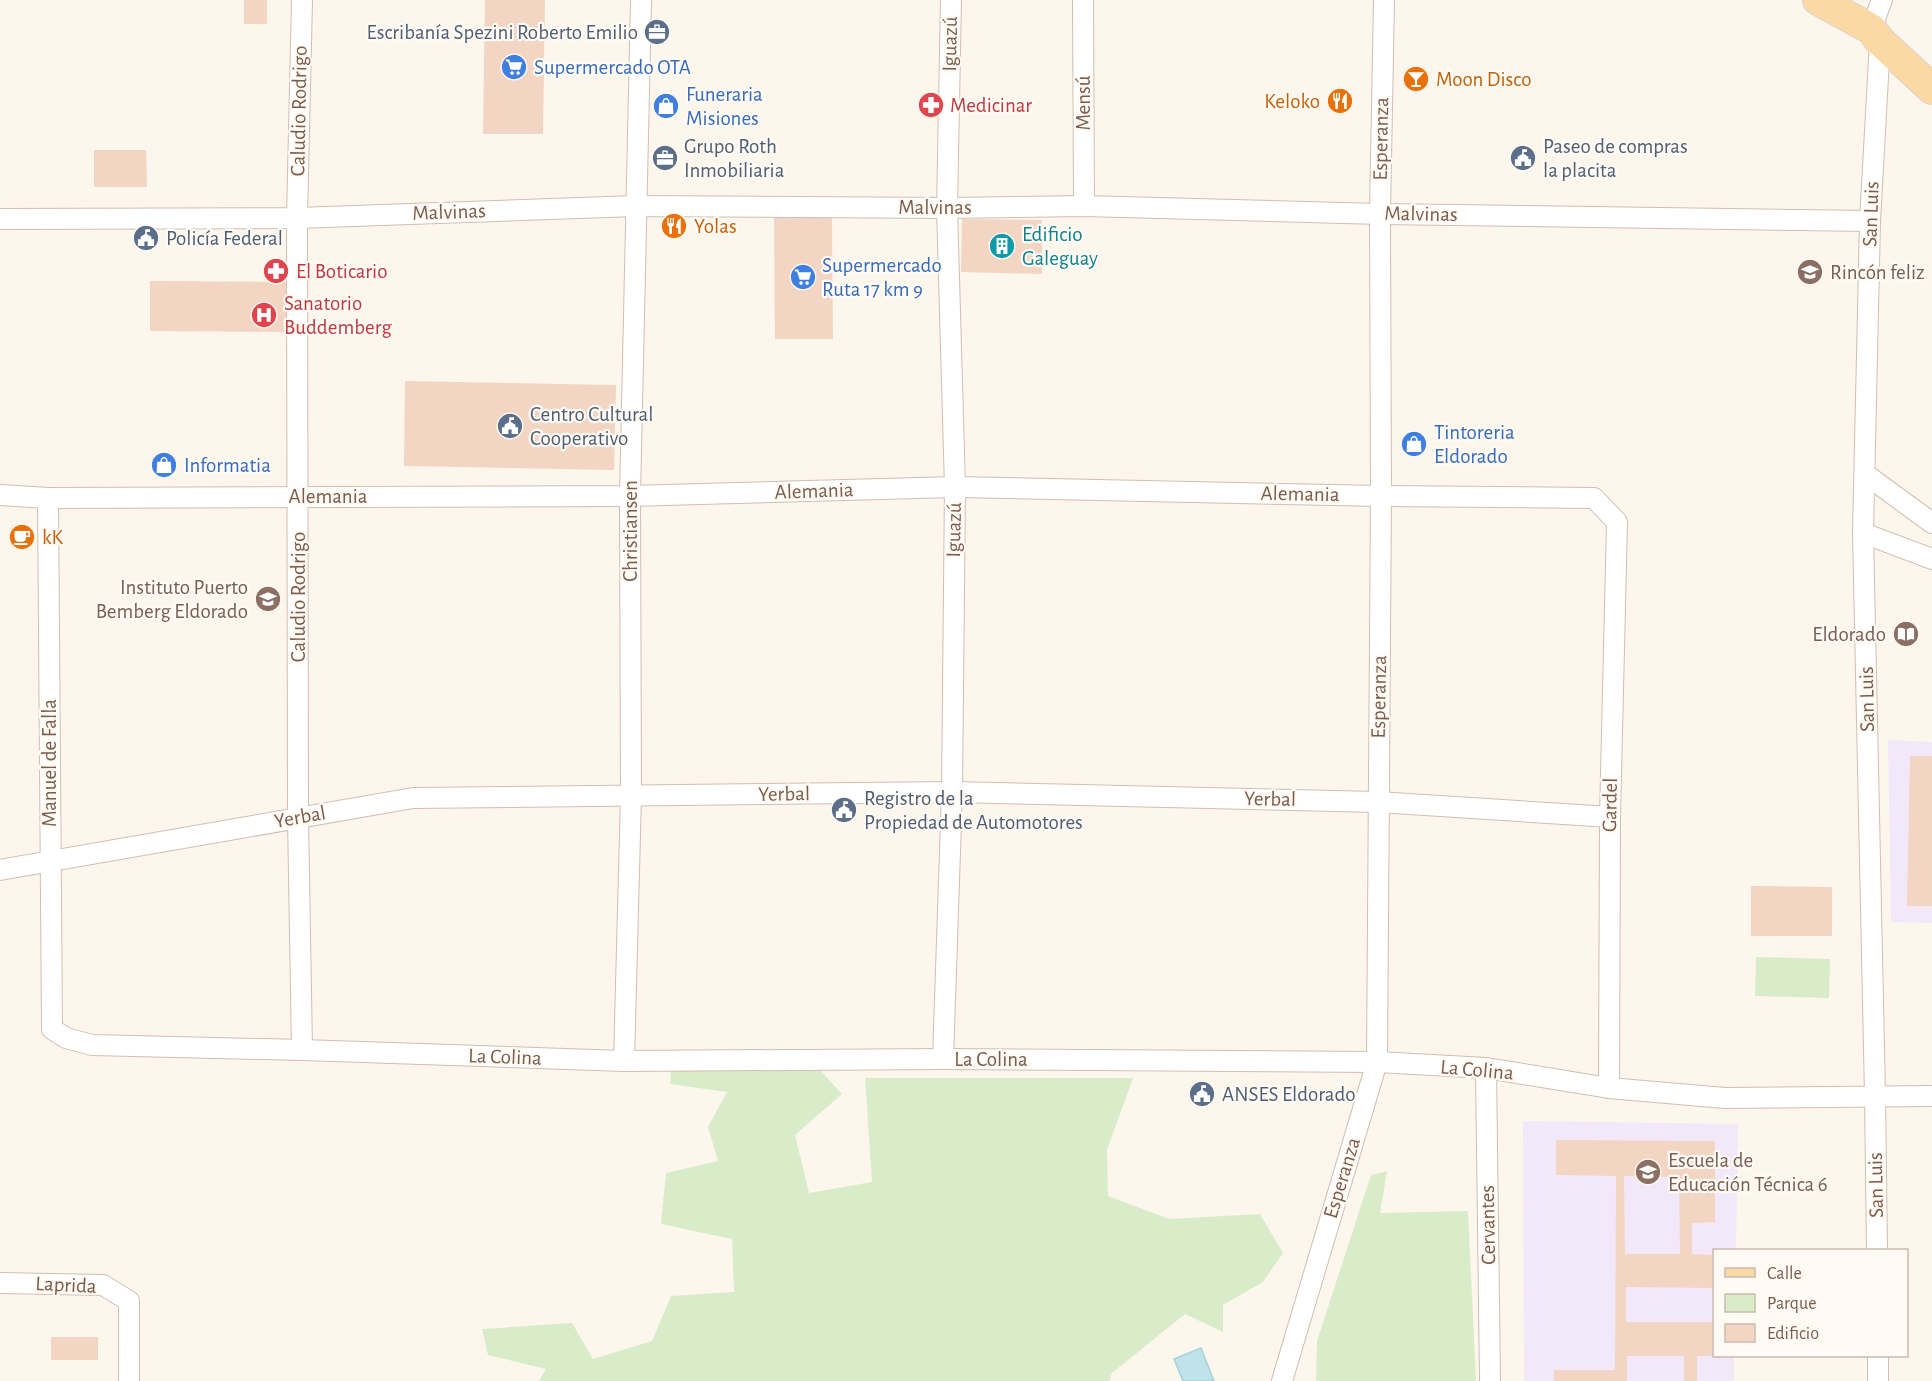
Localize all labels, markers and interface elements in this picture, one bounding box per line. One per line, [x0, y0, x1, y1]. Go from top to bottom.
street label: Iguazú [939, 16, 961, 72]
office icon: Escribanía Spezini Roberto Emilio [642, 17, 672, 47]
place label: Escribanía Spezini Roberto Emilio [367, 22, 638, 43]
street label: Caludio Rodrigo [287, 45, 311, 177]
supermarket icon: Supermercado OTA [499, 52, 529, 82]
place label: Supermercado OTA [534, 57, 691, 78]
bar icon: Moon Disco [1401, 64, 1431, 94]
place label: Moon Disco [1436, 69, 1532, 90]
street label: Mensú [1073, 75, 1094, 131]
place label: Funeraria Misiones [686, 84, 763, 129]
restaurant icon: Keloko [1325, 86, 1355, 116]
pharmacy icon: Medicinar [916, 90, 946, 120]
shop icon: Funeraria Misiones [651, 91, 681, 121]
place label: Keloko [1264, 91, 1320, 112]
place label: Medicinar [950, 95, 1032, 116]
street label: Esperanza [1370, 97, 1392, 181]
place label: Grupo Roth Inmobiliaria [684, 136, 785, 181]
place label: Paseo de compras la placita [1543, 136, 1688, 181]
office icon: Grupo Roth Inmobiliaria [650, 143, 680, 173]
public building icon: Paseo de compras la placita [1508, 143, 1538, 173]
street label: San Luis [1859, 181, 1883, 247]
street label: Malvinas [898, 197, 972, 218]
street label: Malvinas [412, 200, 486, 224]
street label: Malvinas [1384, 203, 1458, 225]
restaurant icon: Yolas [659, 211, 689, 241]
place label: Yolas [694, 216, 737, 237]
public building icon: Policía Federal [131, 223, 161, 253]
place label: Edificio Galeguay [1022, 224, 1098, 269]
place label: Policía Federal [166, 228, 283, 249]
building icon: Edificio Galeguay [987, 231, 1017, 261]
place label: Supermercado Ruta 17 km 9 [822, 255, 942, 300]
pharmacy icon: El Boticario [261, 256, 291, 286]
school or university icon: Rincón feliz [1795, 257, 1825, 287]
place label: El Boticario [296, 261, 387, 282]
supermarket icon: Supermercado Ruta 17 km 9 [788, 262, 818, 292]
place label: Rincón feliz [1830, 262, 1925, 283]
place label: Sanatorio Buddemberg [284, 293, 392, 338]
hospital icon: Sanatorio Buddemberg [249, 300, 279, 330]
place label: Centro Cultural Cooperativo [530, 404, 653, 449]
public building icon: Centro Cultural Cooperativo [495, 411, 525, 441]
place label: Tintoreria Eldorado [1434, 422, 1515, 467]
shop icon: Tintoreria Eldorado [1399, 429, 1429, 459]
shop icon: Informatia [149, 450, 179, 480]
place label: Informatia [184, 455, 271, 476]
street label: Alemania [774, 479, 854, 503]
street label: Christiansen [620, 480, 641, 582]
street label: Alemania [1260, 483, 1340, 505]
street label: Alemania [289, 486, 368, 507]
street label: Iguazú [943, 502, 965, 558]
cafe icon: kK [7, 522, 37, 552]
place label: kK [42, 527, 64, 548]
street label: Caludio Rodrigo [288, 532, 309, 662]
place label: Instituto Puerto Bemberg Eldorado [96, 577, 248, 622]
school or university icon: Instituto Puerto Bemberg Eldorado [253, 584, 283, 614]
library icon: Eldorado [1891, 619, 1921, 649]
place label: Eldorado [1812, 624, 1886, 645]
street label: Esperanza [1368, 655, 1390, 739]
street label: San Luis [1856, 666, 1878, 732]
street label: Manuel de Falla [39, 699, 60, 827]
street label: Gardel [1599, 778, 1621, 832]
street label: Yerbal [758, 783, 810, 805]
place label: Registro de la Propiedad de Automotores [864, 788, 1083, 833]
street label: Yerbal [1244, 788, 1296, 810]
public building icon: Registro de la Propiedad de Automotores [829, 795, 859, 825]
street label: Yerbal [273, 802, 327, 832]
street label: La Colina [468, 1045, 542, 1069]
street label: La Colina [954, 1049, 1028, 1070]
street label: La Colina [1439, 1056, 1515, 1084]
public building icon: ANSES Eldorado [1187, 1079, 1217, 1109]
place label: ANSES Eldorado [1222, 1084, 1356, 1105]
street label: Esperanza [1320, 1135, 1364, 1221]
place label: Escuela de Educación Técnica 6 [1668, 1150, 1828, 1195]
street label: San Luis [1865, 1152, 1887, 1218]
school or university icon: Escuela de Educación Técnica 6 [1633, 1157, 1663, 1187]
street label: Cervantes [1477, 1185, 1499, 1265]
legend [1713, 1249, 1908, 1357]
text: Calle [1767, 1265, 1802, 1283]
street label: Laprida [35, 1273, 97, 1297]
text: Parque [1767, 1295, 1816, 1313]
text: Edificio [1767, 1325, 1819, 1343]

